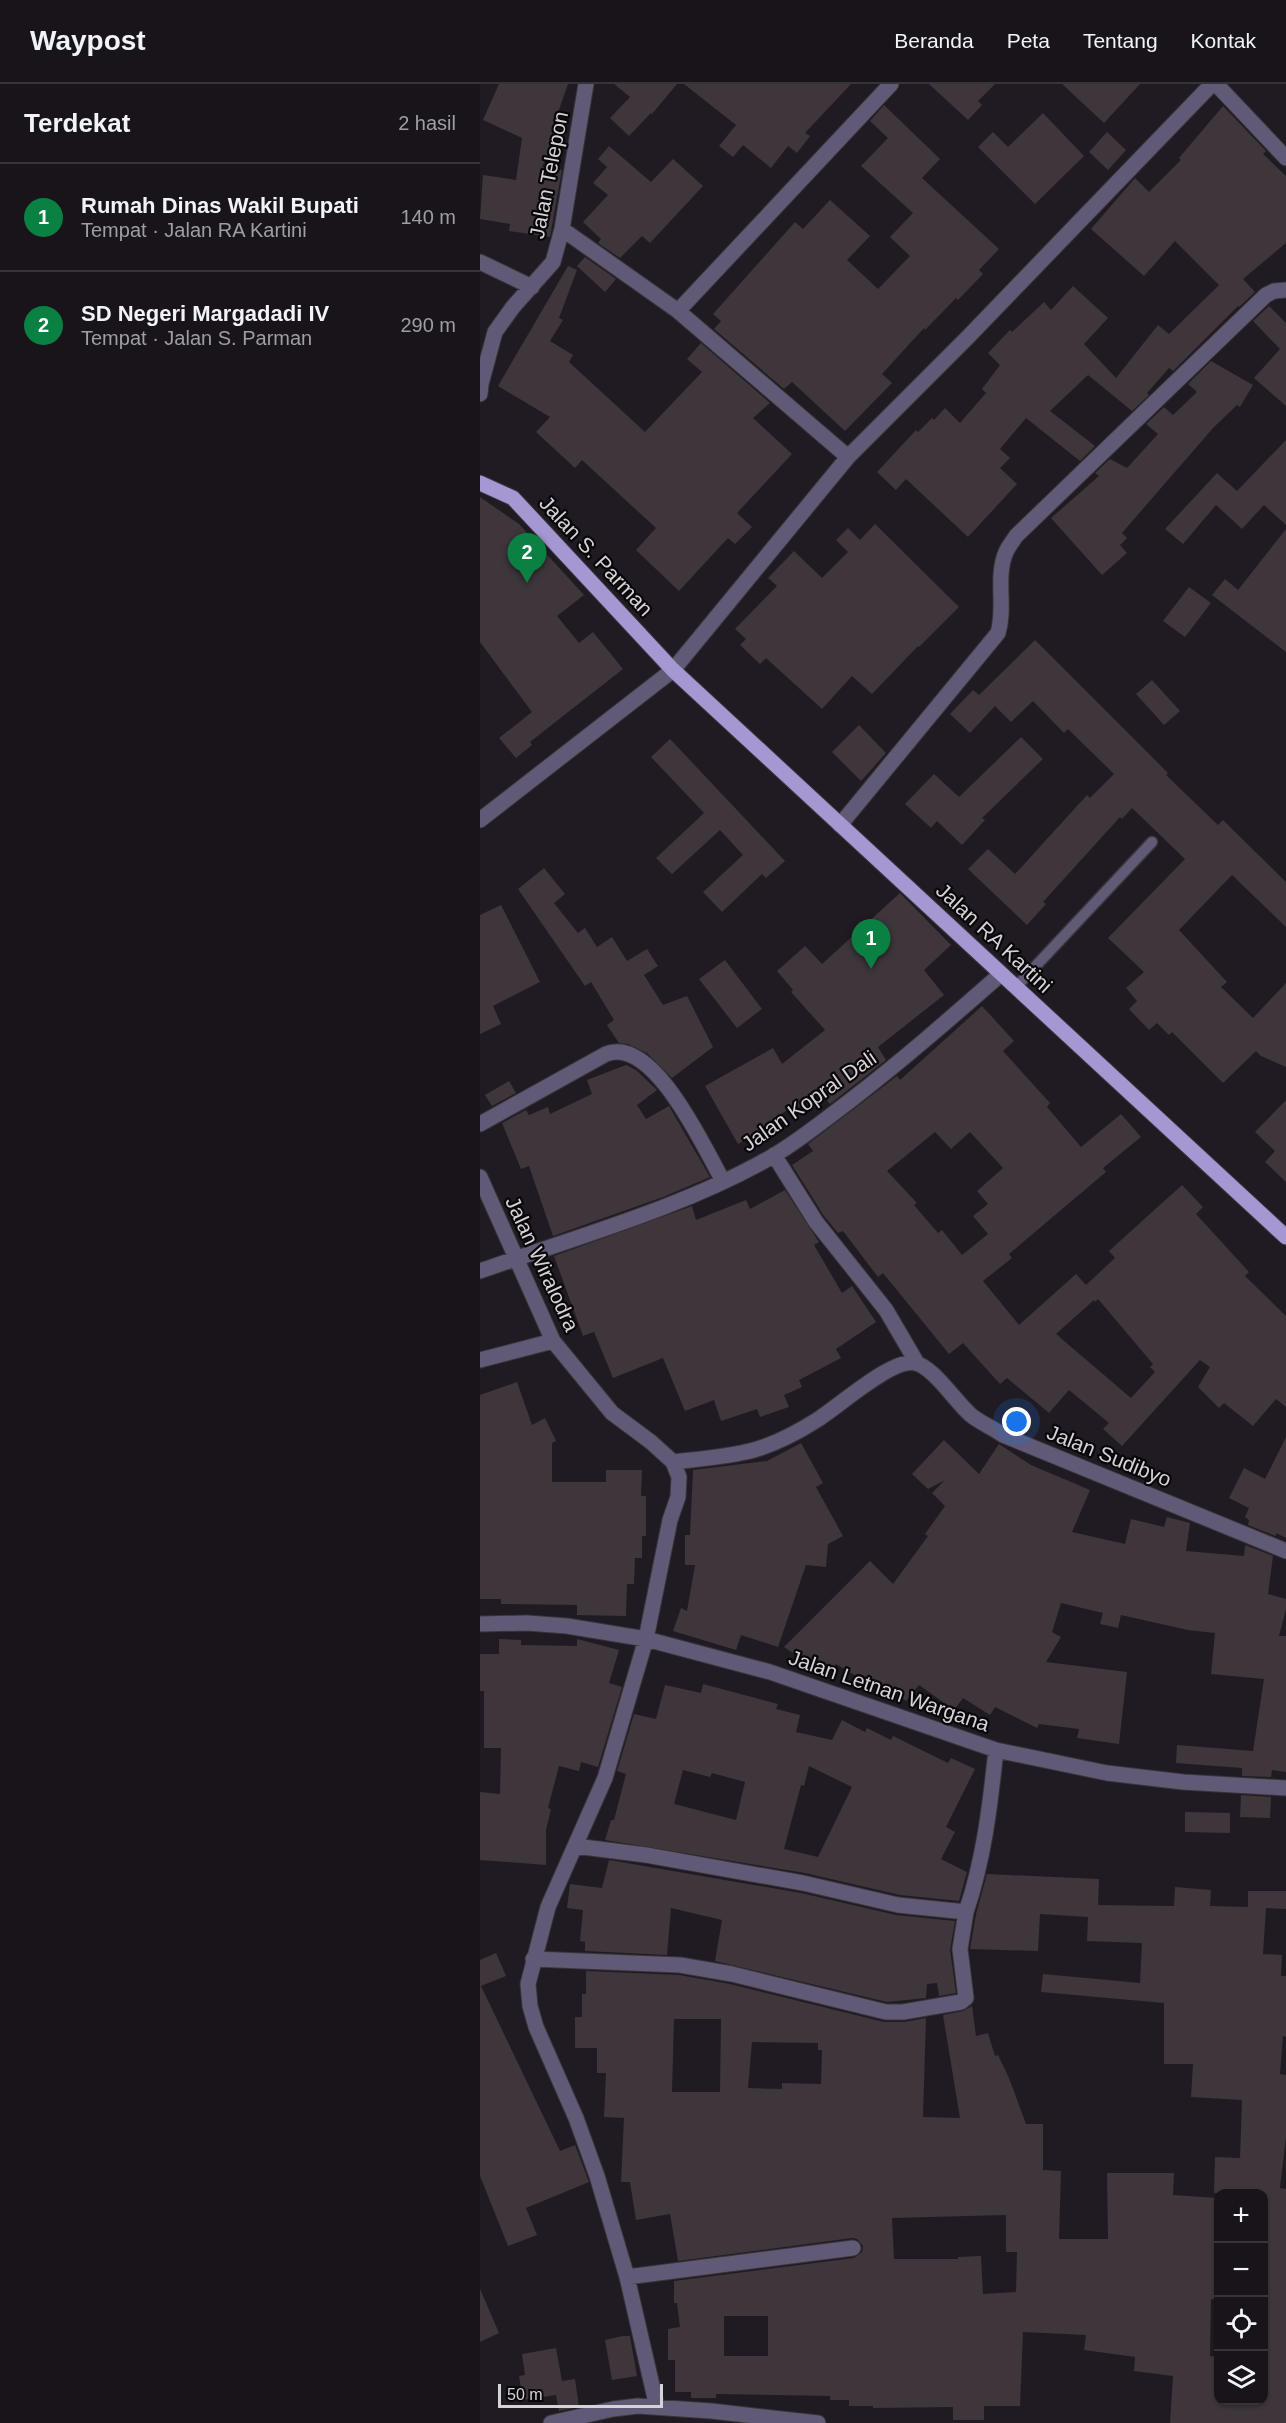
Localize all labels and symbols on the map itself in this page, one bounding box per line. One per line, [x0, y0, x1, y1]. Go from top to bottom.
street label: Jalan Telepon [525, 109, 572, 241]
street label: Jalan S. Parman [535, 491, 658, 620]
pin: 2 [508, 534, 546, 583]
street label: Jalan RA Kartini [932, 878, 1057, 997]
pin: 1 [852, 920, 890, 969]
street label: Jalan Kopral Dali [737, 1046, 880, 1156]
street label: Jalan Wiralodra [501, 1193, 584, 1335]
your location [1002, 1407, 1031, 1436]
street label: Jalan Sudibyo [1044, 1420, 1175, 1491]
street label: Jalan Letnan Wargana [786, 1645, 993, 1736]
scale bar [498, 2381, 663, 2408]

